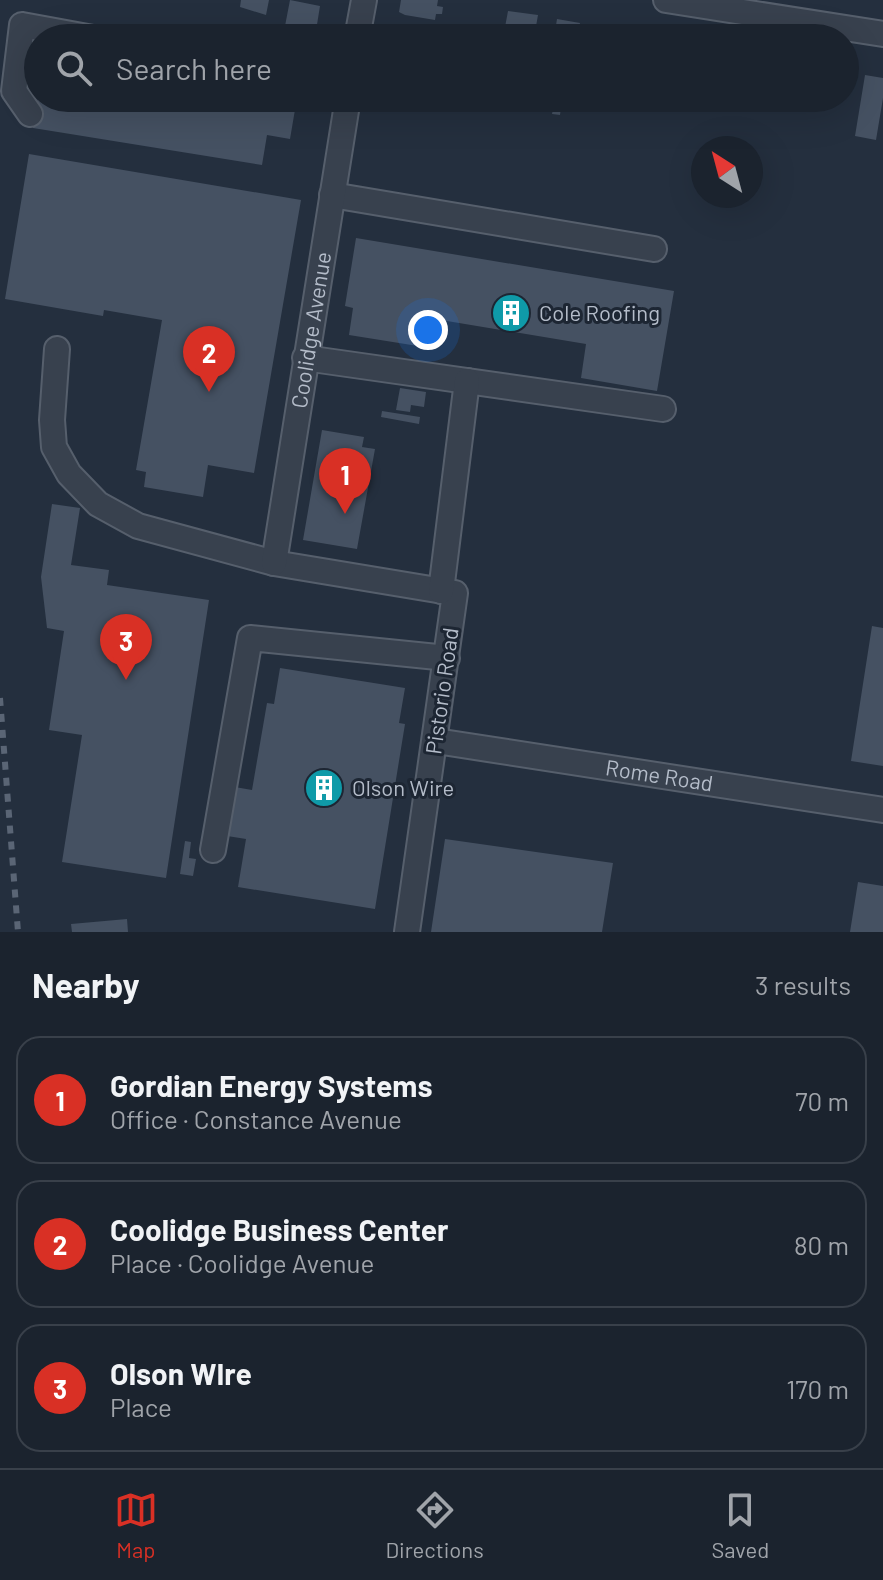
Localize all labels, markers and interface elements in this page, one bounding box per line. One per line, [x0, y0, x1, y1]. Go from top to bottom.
search box [24, 24, 859, 112]
icon: search [52, 46, 96, 90]
text: Search here [116, 50, 272, 86]
north arrow [691, 136, 763, 208]
street label: Coolidge Avenue [285, 250, 335, 410]
building icon: Cole Roofing [490, 292, 532, 334]
place label: Cole Roofing [539, 299, 660, 325]
your location [408, 310, 448, 350]
pin: 2 [183, 326, 235, 392]
pin: 1 [319, 448, 371, 514]
pin: 3 [100, 614, 152, 680]
street label: Pistorio Road [419, 626, 463, 756]
street label: Rome Road [604, 753, 715, 796]
building icon: Olson Wire [303, 767, 345, 809]
place label: Olson Wire [352, 774, 454, 800]
text: Nearby [32, 964, 140, 1005]
text: 3 results [755, 969, 851, 1000]
text: Gordian Energy Systems [110, 1067, 432, 1103]
text: 1 [55, 1085, 65, 1116]
text: 70 m [795, 1085, 849, 1116]
text: Office · Constance Avenue [110, 1103, 402, 1134]
text: Coolidge Business Center [110, 1211, 449, 1247]
text: 2 [53, 1229, 67, 1260]
text: 80 m [794, 1229, 849, 1260]
text: Place · Coolidge Avenue [110, 1247, 374, 1278]
text: Olson WIre [110, 1355, 252, 1391]
text: 3 [53, 1373, 67, 1404]
text: 170 m [786, 1373, 849, 1404]
text: Place [110, 1391, 172, 1422]
tab: Map [114, 1488, 158, 1562]
tab: Directions [385, 1488, 484, 1562]
tab: Saved [711, 1488, 769, 1562]

